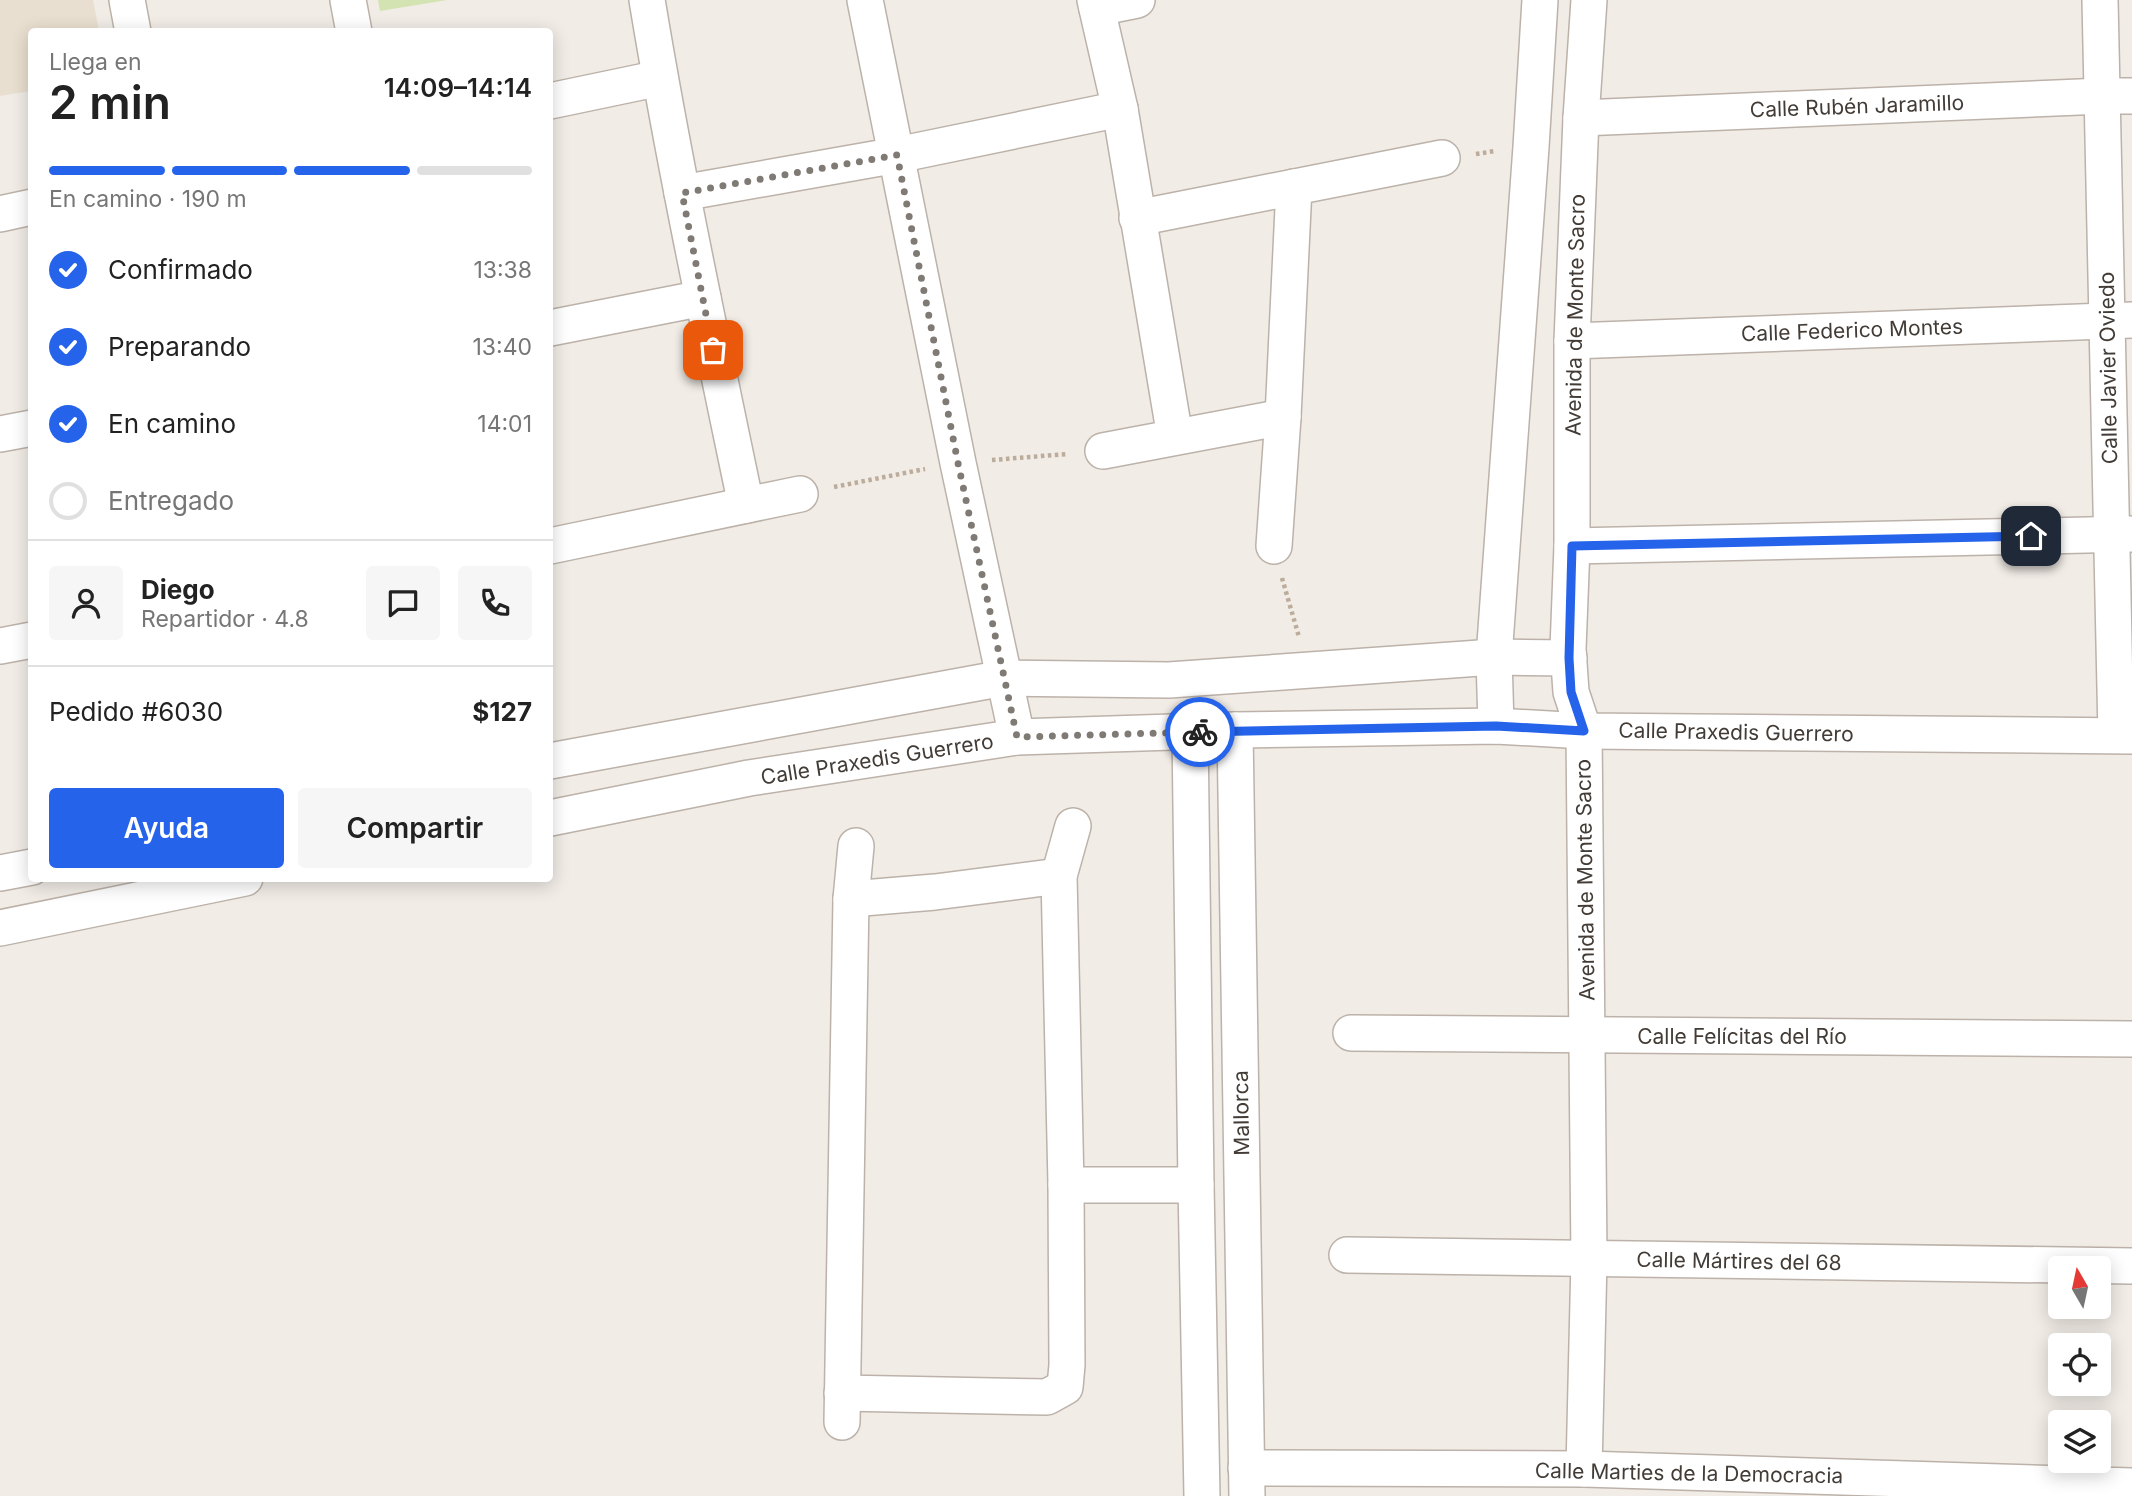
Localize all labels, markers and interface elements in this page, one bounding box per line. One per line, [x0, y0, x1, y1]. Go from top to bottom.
text: Llega en [49, 48, 141, 76]
text: 14:09–14:14 [384, 72, 532, 103]
text: 2 min [49, 74, 171, 130]
street label: Calle Rubén Jaramillo [1749, 90, 1965, 122]
text: En camino · 190 m [49, 185, 247, 213]
street label: Avenida de Monte Sacro [1560, 194, 1590, 436]
icon: check [49, 251, 87, 289]
text: Confirmado [108, 254, 253, 285]
text: 13:38 [473, 256, 532, 284]
street label: Calle Javier Oviedo [2094, 272, 2122, 464]
street label: Calle Federico Montes [1741, 314, 1963, 346]
pin [683, 320, 743, 380]
icon: check [49, 328, 87, 366]
text: Preparando [108, 331, 251, 362]
icon: bag [694, 331, 732, 369]
text: 13:40 [472, 333, 532, 361]
icon: check [49, 405, 87, 443]
text: En camino [108, 408, 236, 439]
text: 14:01 [477, 410, 532, 438]
text: Entregado [108, 485, 234, 516]
pin [2001, 506, 2061, 566]
icon: home [2012, 517, 2050, 555]
button: person [49, 566, 123, 640]
button: chat [366, 566, 440, 640]
button: phone [458, 566, 532, 640]
text: Diego [141, 574, 215, 605]
text: Repartidor · 4.8 [141, 605, 309, 633]
text: Pedido #6030 [49, 696, 223, 727]
text: $127 [472, 696, 532, 727]
courier [1165, 697, 1235, 767]
icon: bike [1181, 713, 1219, 751]
street label: Calle Praxedis Guerrero [1618, 717, 1854, 747]
street label: Calle Praxedis Guerrero [759, 728, 995, 790]
street label: Avenida de Monte Sacro [1570, 759, 1600, 1001]
button: Ayuda [49, 788, 284, 868]
button: Compartir [298, 788, 532, 868]
street label: Calle Felícitas del Río [1637, 1024, 1847, 1049]
street label: Mallorca [1228, 1070, 1254, 1156]
street label: Calle Mártires del 68 [1636, 1247, 1842, 1275]
north arrow [2048, 1256, 2110, 1320]
map controls [2048, 1256, 2111, 1473]
button: locate [2048, 1333, 2111, 1396]
button: layers [2048, 1410, 2111, 1473]
street label: Calle Marties de la Democracia [1535, 1458, 1843, 1488]

